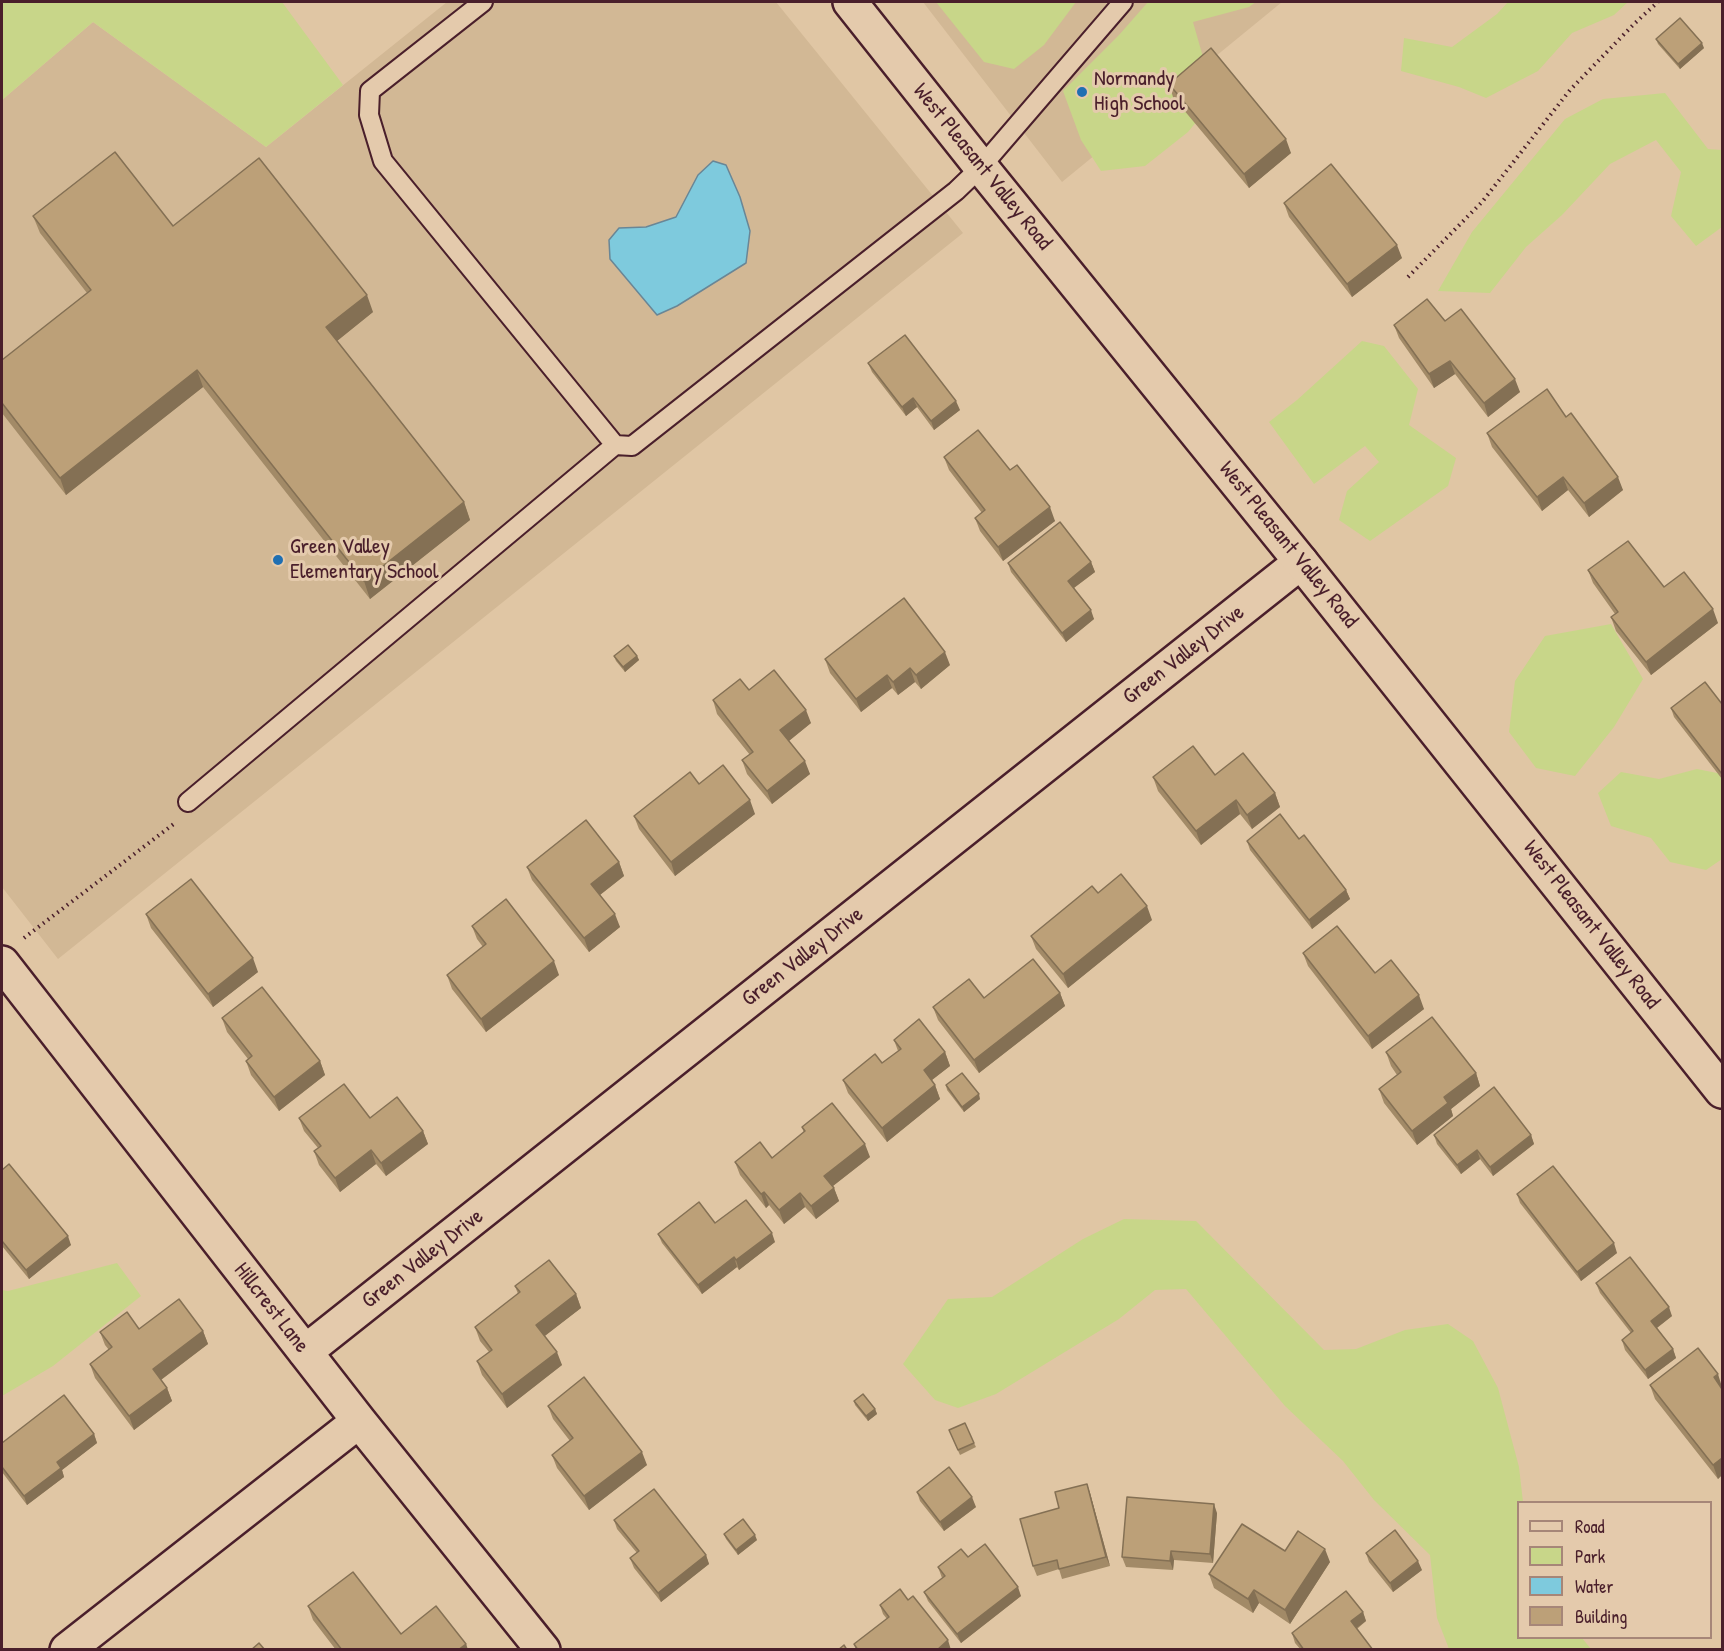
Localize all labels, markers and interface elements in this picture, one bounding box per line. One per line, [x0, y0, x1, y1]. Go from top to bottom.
place label: Normandy High School [1094, 66, 1185, 118]
street label: West Pleasant Valley Road [907, 78, 1057, 256]
marker: Normandy High School [1075, 85, 1089, 99]
street label: West Pleasant Valley Road [1213, 456, 1363, 634]
place label: Green Valley Elementary School [290, 534, 438, 586]
marker: Green Valley Elementary School [271, 553, 285, 567]
street label: Green Valley Drive [1118, 599, 1250, 711]
street label: West Pleasant Valley Road [1517, 835, 1665, 1015]
street label: Green Valley Drive [737, 901, 869, 1013]
street label: Green Valley Drive [357, 1203, 489, 1315]
street label: Hillcrest Lane [228, 1258, 314, 1358]
legend [1517, 1501, 1712, 1639]
text: Road [1575, 1514, 1605, 1539]
text: Park [1575, 1544, 1605, 1569]
text: Water [1575, 1574, 1613, 1599]
text: Building [1575, 1604, 1627, 1629]

